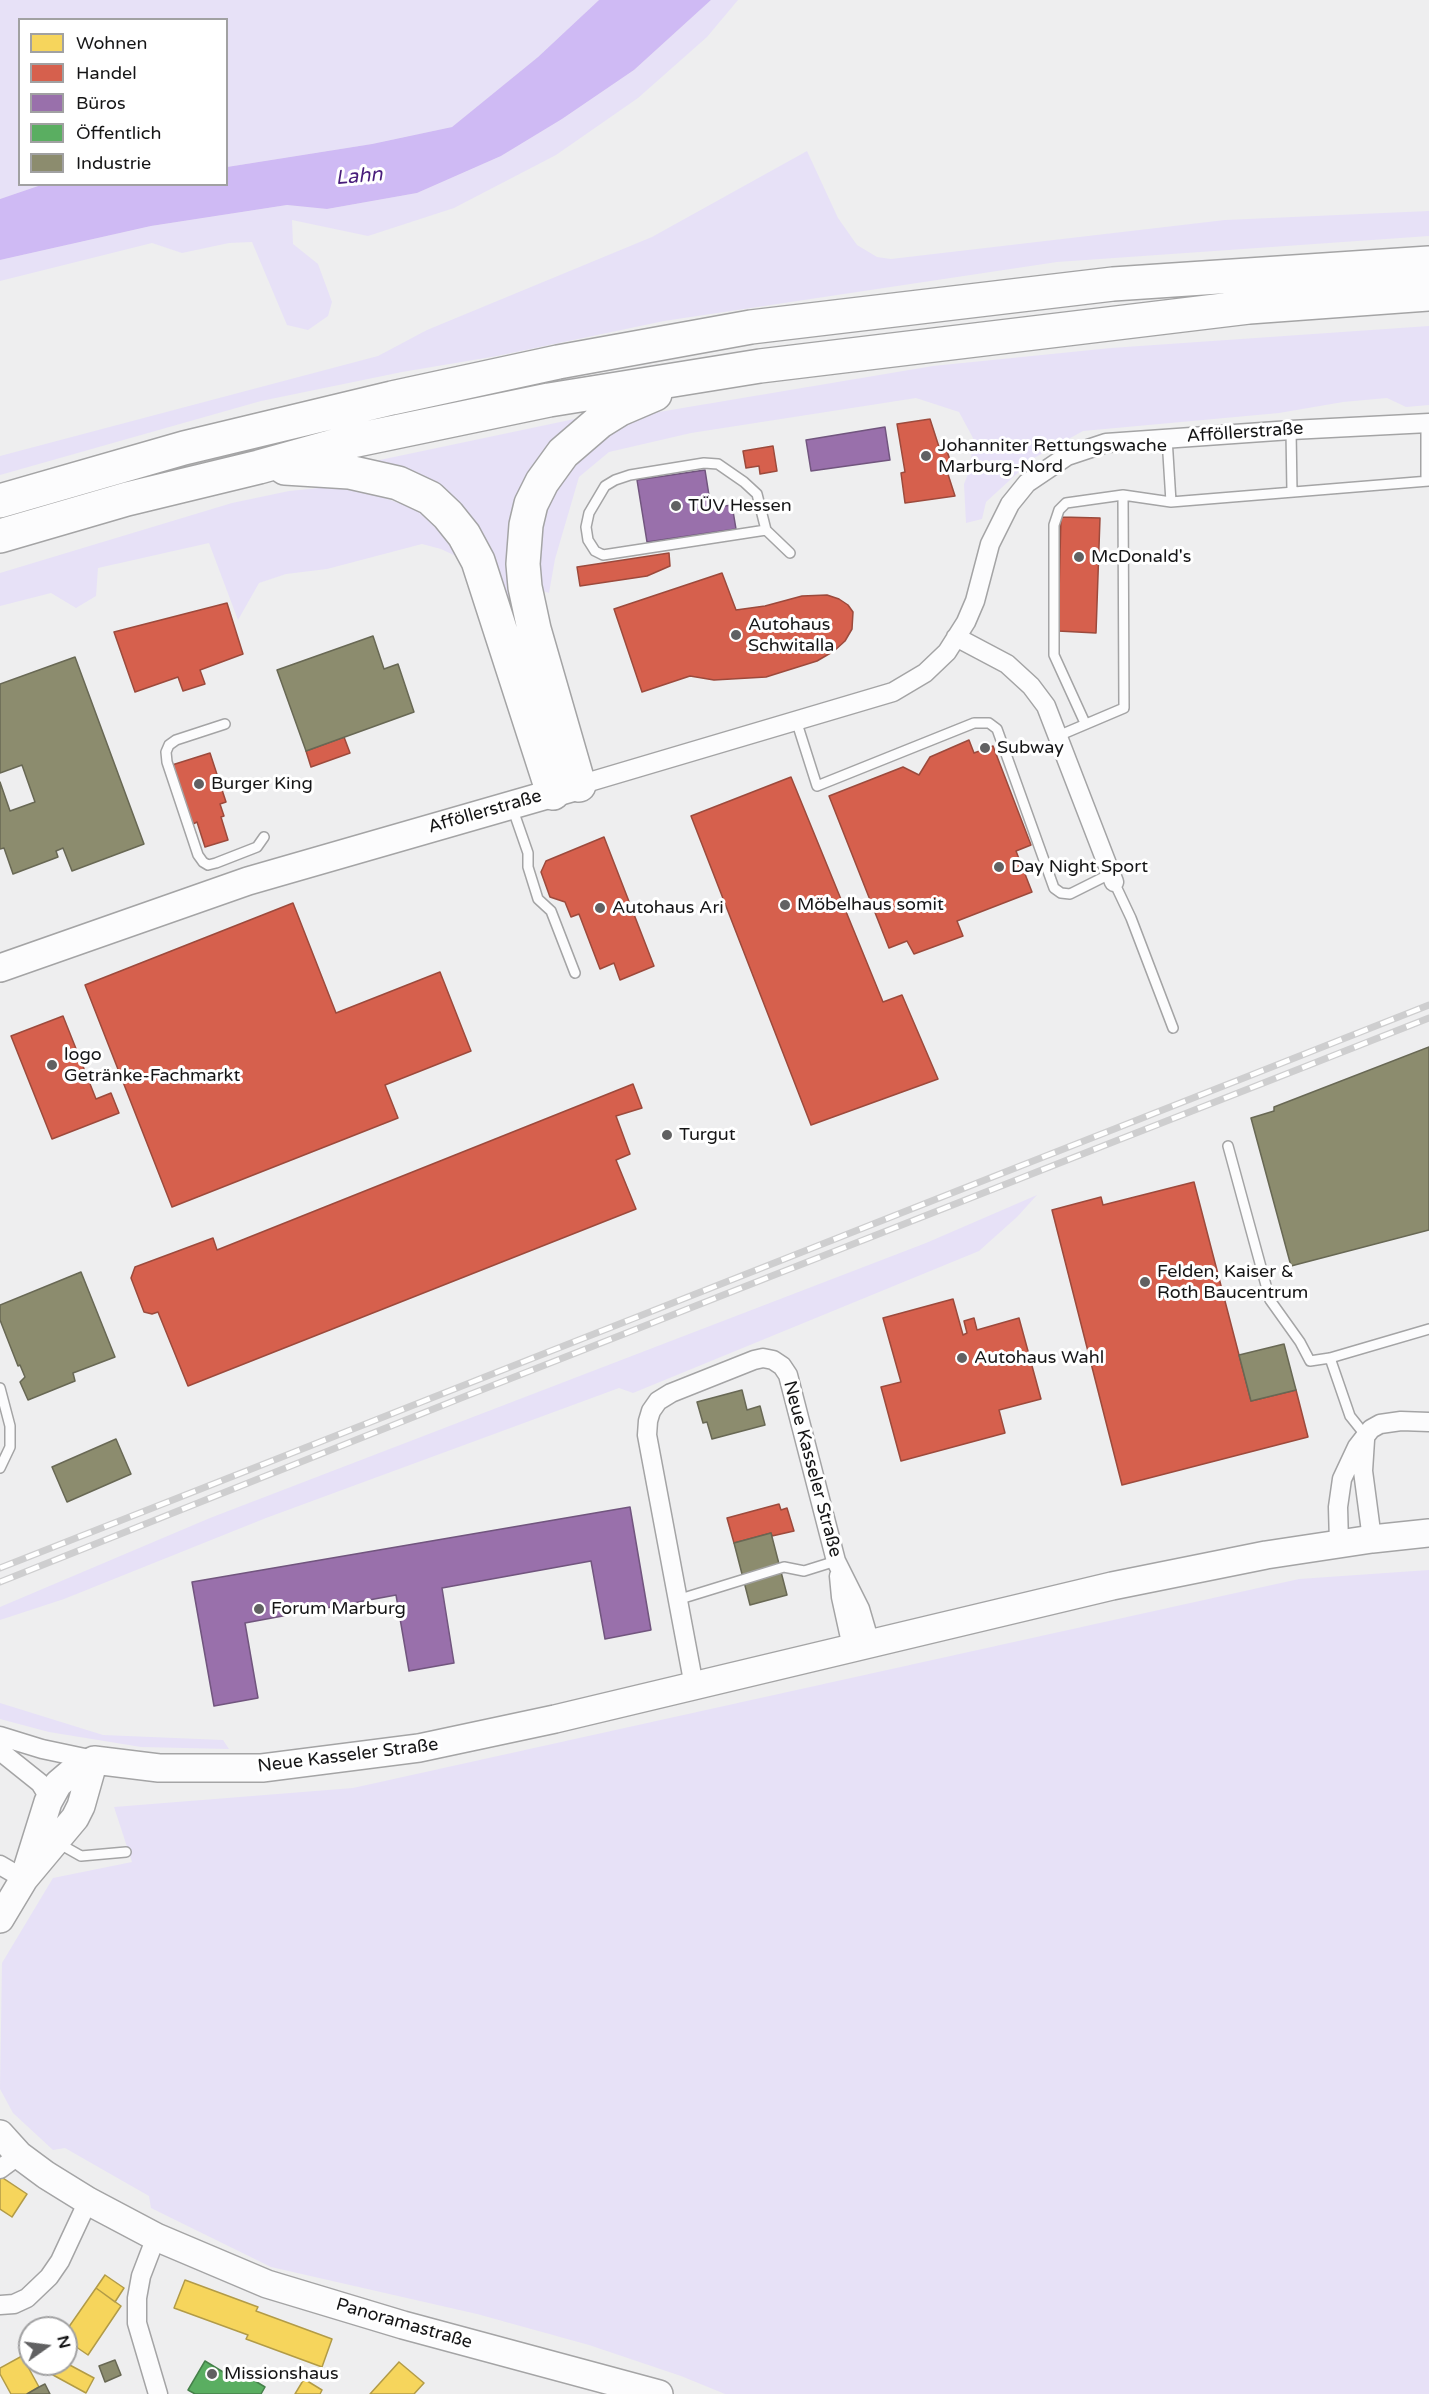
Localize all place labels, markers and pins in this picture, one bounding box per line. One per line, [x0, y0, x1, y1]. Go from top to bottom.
place label: Johanniter Rettungswache Marburg-Nord [938, 435, 1167, 478]
marker: Johanniter Rettungswache Marburg-Nord [919, 449, 933, 463]
place label: TÜV Hessen [688, 495, 792, 517]
marker: TÜV Hessen [669, 499, 683, 513]
place label: McDonald's [1091, 546, 1191, 568]
marker: McDonald's [1072, 550, 1086, 564]
place label: Autohaus Schwitalla [748, 614, 834, 656]
marker: Autohaus Schwitalla [729, 628, 743, 642]
place label: Subway [997, 737, 1064, 759]
marker: Subway [978, 741, 992, 755]
place label: Burger King [211, 773, 313, 795]
marker: Burger King [192, 777, 206, 791]
place label: Day Night Sport [1011, 856, 1148, 878]
marker: Day Night Sport [992, 860, 1006, 874]
place label: Möbelhaus somit [797, 894, 944, 916]
place label: Autohaus Ari [612, 897, 724, 919]
marker: Möbelhaus somit [778, 898, 792, 912]
marker: Autohaus Ari [593, 901, 607, 915]
place label: logo Getränke-Fachmarkt [64, 1044, 240, 1086]
marker: logo Getränke-Fachmarkt [45, 1058, 59, 1072]
place label: Turgut [679, 1124, 736, 1146]
marker: Turgut [660, 1128, 674, 1142]
place label: Felden, Kaiser & Roth Baucentrum [1157, 1261, 1308, 1304]
marker: Felden, Kaiser & Roth Baucentrum [1138, 1275, 1152, 1289]
place label: Autohaus Wahl [974, 1347, 1104, 1369]
marker: Autohaus Wahl [955, 1351, 969, 1365]
place label: Forum Marburg [271, 1598, 406, 1620]
marker: Forum Marburg [252, 1602, 266, 1616]
place label: Missionshaus [224, 2363, 339, 2385]
marker: Missionshaus [205, 2367, 219, 2381]

